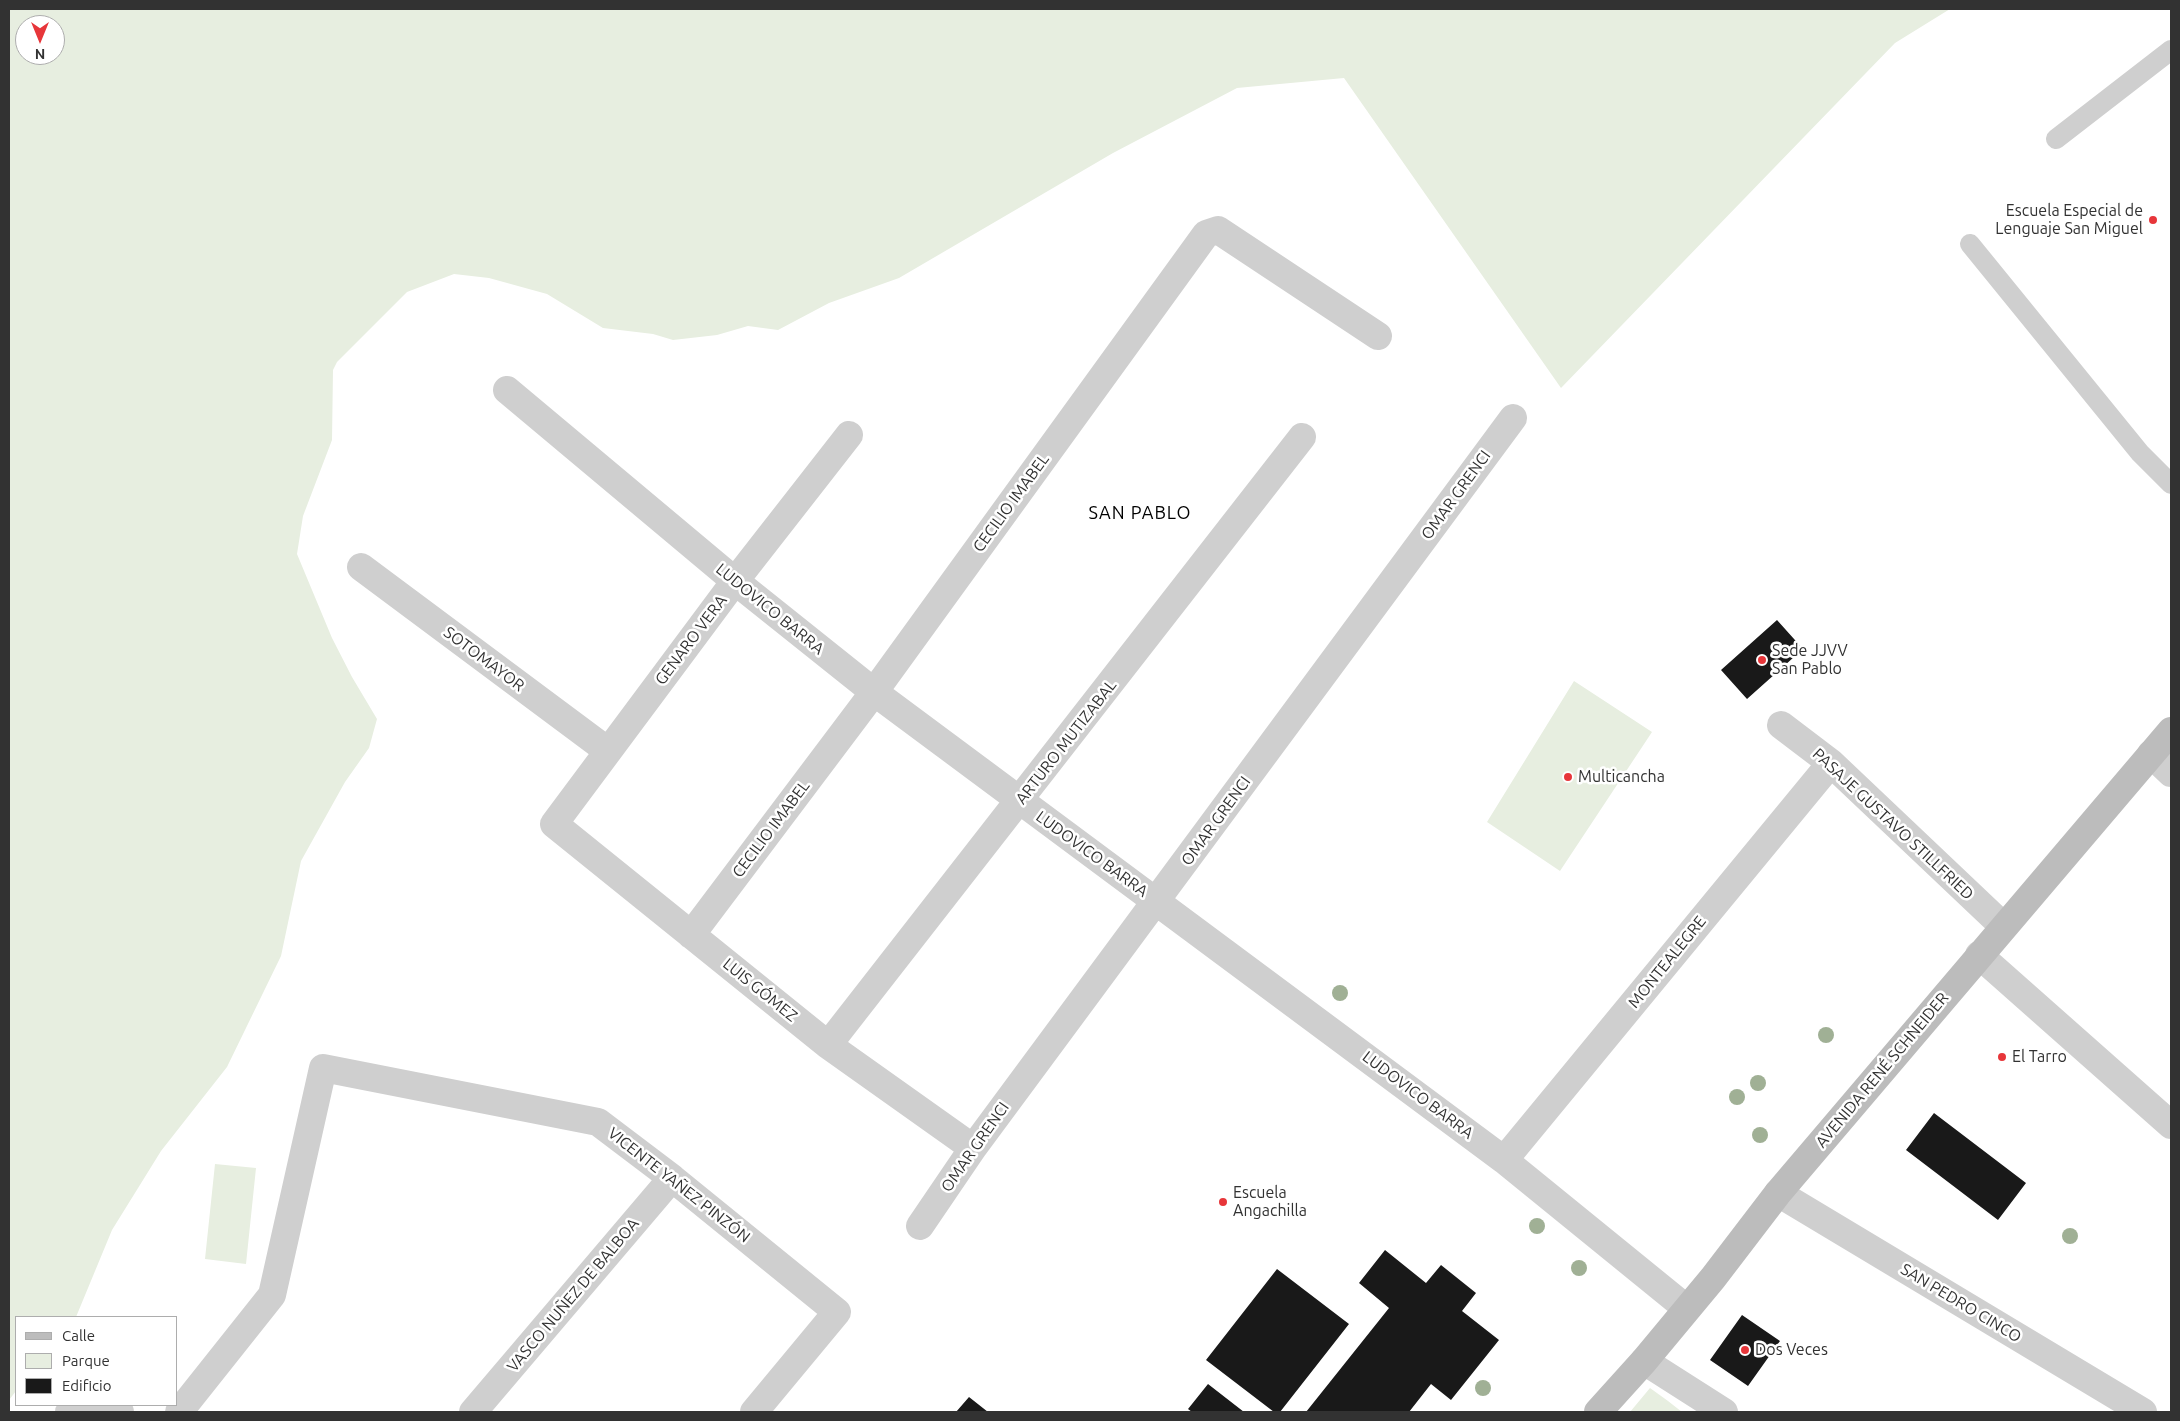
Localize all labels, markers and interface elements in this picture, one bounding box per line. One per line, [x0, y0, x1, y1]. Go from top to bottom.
north arrow [15, 15, 65, 65]
text: N [35, 46, 45, 62]
place label: Escuela Especial de Lenguaje San Miguel [1995, 201, 2143, 239]
marker: Escuela Especial de Lenguaje San Miguel [2147, 214, 2159, 226]
street label: OMAR GRENCI [1417, 447, 1495, 543]
street label: CECILIO IMABEL [969, 450, 1053, 556]
district label: SAN PABLO [1087, 502, 1193, 524]
street label: LUDOVICO BARRA [712, 559, 828, 659]
street label: GENARO VERA [651, 591, 731, 689]
street label: SOTOMAYOR [440, 622, 528, 696]
place label: Sede JJVV San Pablo [1772, 641, 1848, 679]
marker: Sede JJVV San Pablo [1756, 654, 1768, 666]
street label: ARTURO MUTIZABAL [1011, 676, 1121, 808]
street label: PASAJE GUSTAVO STILLFRIED [1808, 744, 1978, 904]
place label: Multicancha [1578, 767, 1665, 787]
marker: Multicancha [1562, 771, 1574, 783]
street label: OMAR GRENCI [1177, 773, 1255, 869]
street label: CECILIO IMABEL [728, 777, 814, 881]
street label: LUDOVICO BARRA [1032, 807, 1152, 901]
street label: MONTEALEGRE [1624, 912, 1710, 1012]
street label: LUIS GÓMEZ [719, 954, 801, 1026]
street label: AVENIDA RENÉ SCHNEIDER [1811, 989, 1953, 1151]
street label: LUDOVICO BARRA [1359, 1047, 1477, 1143]
place label: El Tarro [2012, 1047, 2067, 1067]
marker: El Tarro [1996, 1051, 2008, 1063]
street label: OMAR GRENCI [937, 1098, 1013, 1196]
street label: VICENTE YAÑEZ PINZÓN [604, 1123, 754, 1247]
place label: Escuela Angachilla [1233, 1183, 1307, 1221]
marker: Escuela Angachilla [1217, 1196, 1229, 1208]
street label: VASCO NUÑEZ DE BALBOA [503, 1214, 643, 1376]
street label: SAN PEDRO CINCO [1897, 1259, 2025, 1347]
legend [15, 1316, 178, 1406]
text: Calle [62, 1327, 95, 1344]
place label: Dos Veces [1755, 1340, 1828, 1360]
marker: Dos Veces [1739, 1344, 1751, 1356]
text: Parque [62, 1352, 110, 1369]
text: Edificio [62, 1377, 111, 1394]

